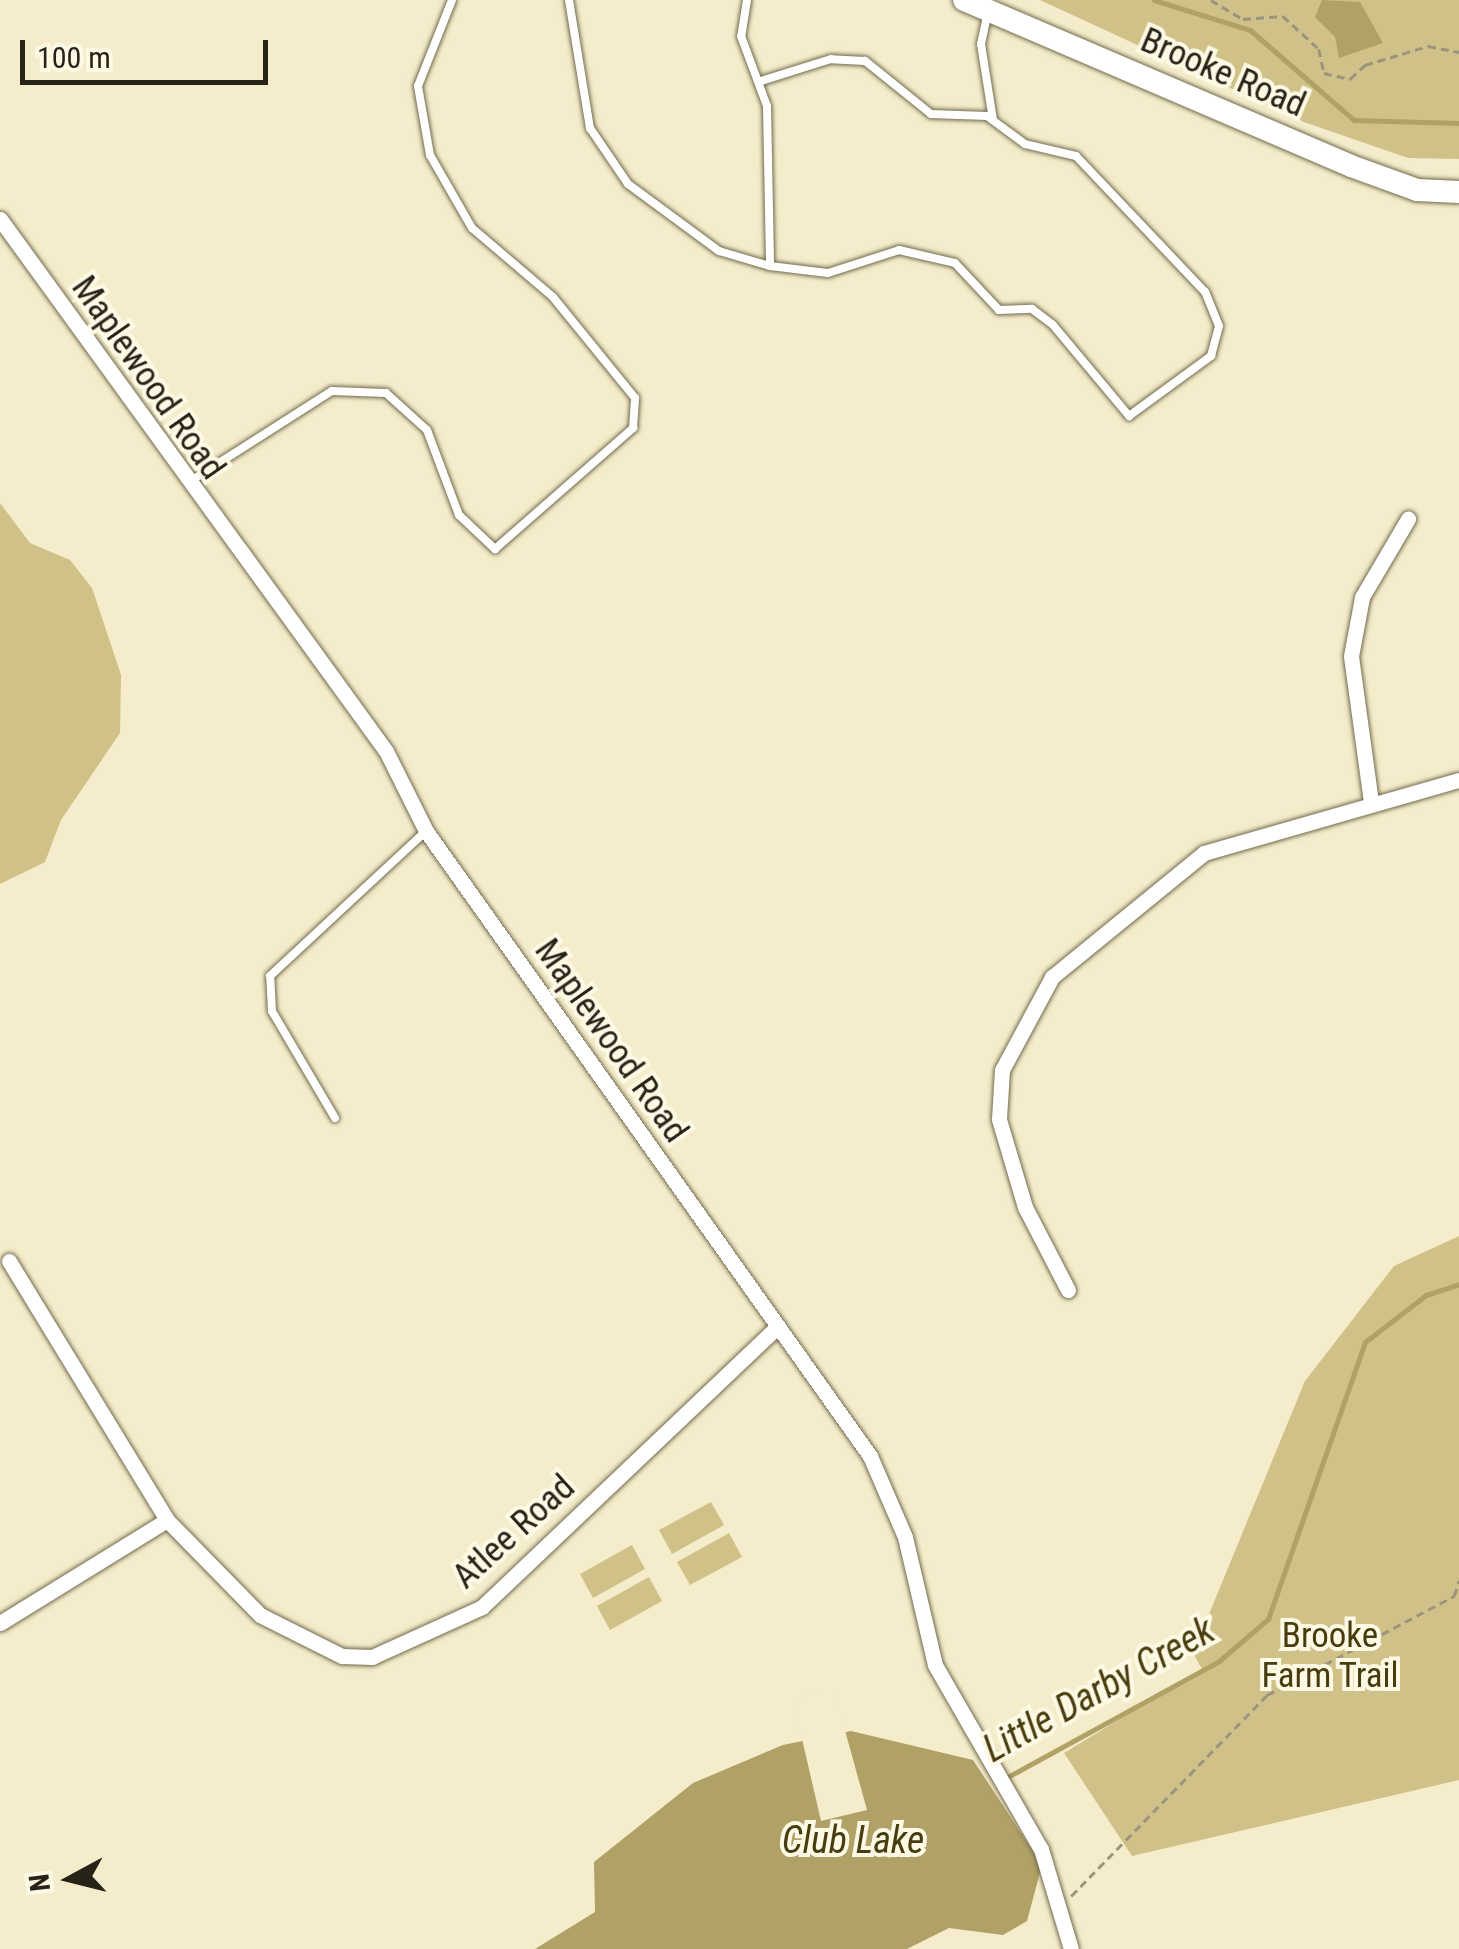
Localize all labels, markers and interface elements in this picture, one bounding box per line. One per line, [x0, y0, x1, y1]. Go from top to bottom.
scale bar [25, 20, 272, 82]
street label: Brooke Road [1134, 20, 1312, 126]
text: 100 m [37, 40, 111, 75]
street label: Maplewood Road [62, 268, 234, 488]
street label: Maplewood Road [525, 931, 697, 1151]
street label: Atlee Road [444, 1466, 584, 1598]
water label: Little Darby Creek [976, 1608, 1222, 1772]
park label: Brooke Farm Trail [1261, 1615, 1399, 1697]
water label: Club Lake [782, 1818, 924, 1864]
north arrow [20, 1829, 120, 1929]
text: N [22, 1872, 57, 1893]

